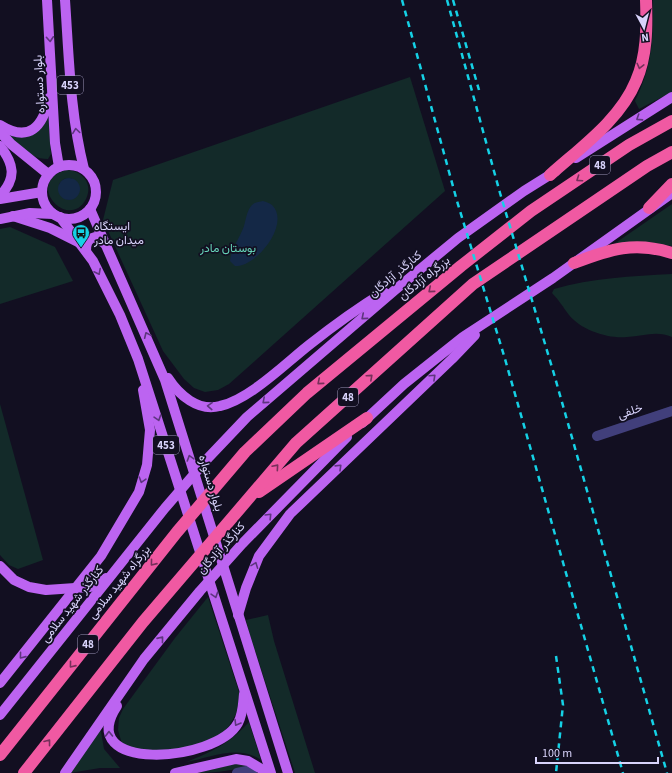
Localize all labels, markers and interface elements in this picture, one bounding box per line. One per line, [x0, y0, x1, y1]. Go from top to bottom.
north arrow [624, 8, 664, 48]
text: N [641, 30, 650, 45]
one-way arrow [45, 36, 54, 42]
street label: بلوار دستواره [29, 54, 50, 114]
one-way arrow [636, 63, 645, 70]
road number: 453 [57, 76, 83, 94]
one-way arrow [636, 113, 643, 121]
one-way arrow [72, 128, 81, 134]
road number: 48 [590, 156, 610, 174]
one-way arrow [577, 174, 584, 181]
place label: ایستگاه میدان مادر [93, 218, 144, 249]
bus stop icon: ایستگاه میدان مادر [71, 223, 91, 248]
park label: بوستان مادر [199, 240, 256, 257]
street label: کنارگذر آزادگان [365, 247, 426, 302]
street label: بزرگراه آزادگان [395, 252, 454, 304]
one-way arrow [93, 268, 101, 275]
one-way arrow [428, 286, 435, 293]
one-way arrow [361, 312, 368, 319]
one-way arrow [144, 332, 152, 339]
one-way arrow [428, 374, 436, 382]
one-way arrow [365, 375, 372, 382]
one-way arrow [317, 377, 324, 384]
road number: 48 [338, 388, 358, 406]
one-way arrow [262, 397, 270, 404]
street label: خلفی [615, 399, 645, 424]
one-way arrow [207, 402, 213, 411]
one-way arrow [153, 415, 161, 422]
road number: 453 [153, 436, 179, 454]
street label: بلوار دستواره [194, 453, 227, 514]
one-way arrow [186, 454, 194, 461]
one-way arrow [271, 464, 278, 472]
one-way arrow [334, 464, 342, 472]
one-way arrow [138, 476, 147, 483]
one-way arrow [264, 513, 272, 521]
street label: کنارگذر آزادگان [193, 519, 249, 578]
street label: بزرگراه شهید سلامی [84, 542, 155, 623]
one-way arrow [150, 558, 157, 565]
street label: کنارگذر شهید سلامی [37, 562, 108, 646]
one-way arrow [250, 562, 258, 570]
one-way arrow [210, 592, 219, 599]
road number: 48 [78, 635, 98, 653]
one-way arrow [156, 636, 163, 643]
one-way arrow [20, 651, 27, 658]
one-way arrow [69, 660, 76, 667]
one-way arrow [234, 719, 241, 726]
one-way arrow [105, 731, 113, 737]
scale bar [536, 739, 658, 765]
one-way arrow [43, 740, 50, 747]
text: 100 m [542, 745, 572, 762]

